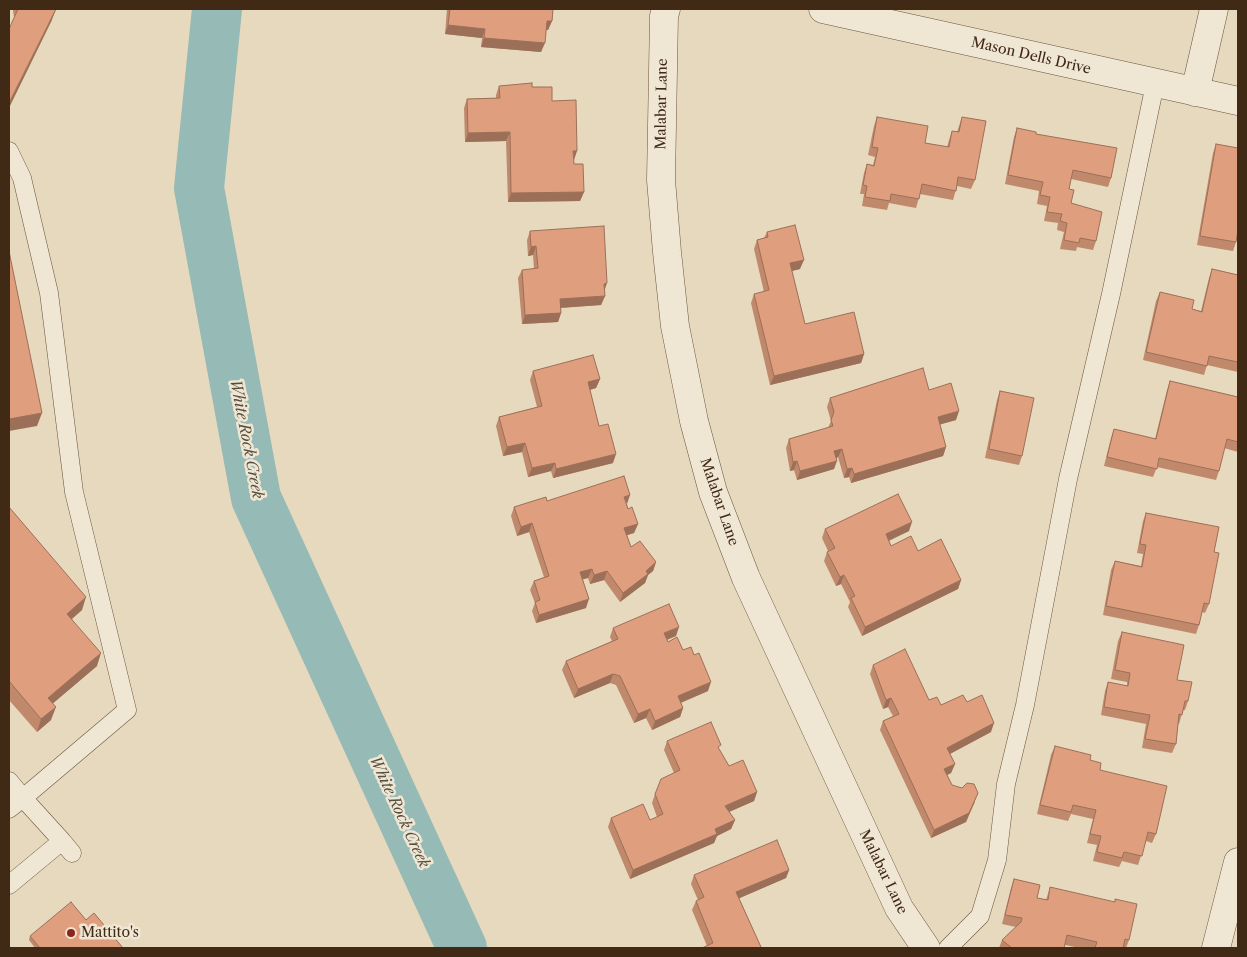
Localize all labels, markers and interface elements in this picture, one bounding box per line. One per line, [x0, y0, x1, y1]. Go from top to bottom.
street label: Mason Dells Drive [970, 34, 1092, 78]
street label: Malabar Lane [653, 58, 671, 150]
water label: White Rock Creek [226, 378, 266, 500]
street label: Malabar Lane [696, 456, 742, 548]
water label: White Rock Creek [365, 753, 433, 871]
street label: Malabar Lane [855, 827, 911, 917]
place label: Mattito's [81, 925, 139, 941]
marker: Mattito's [65, 927, 77, 939]

